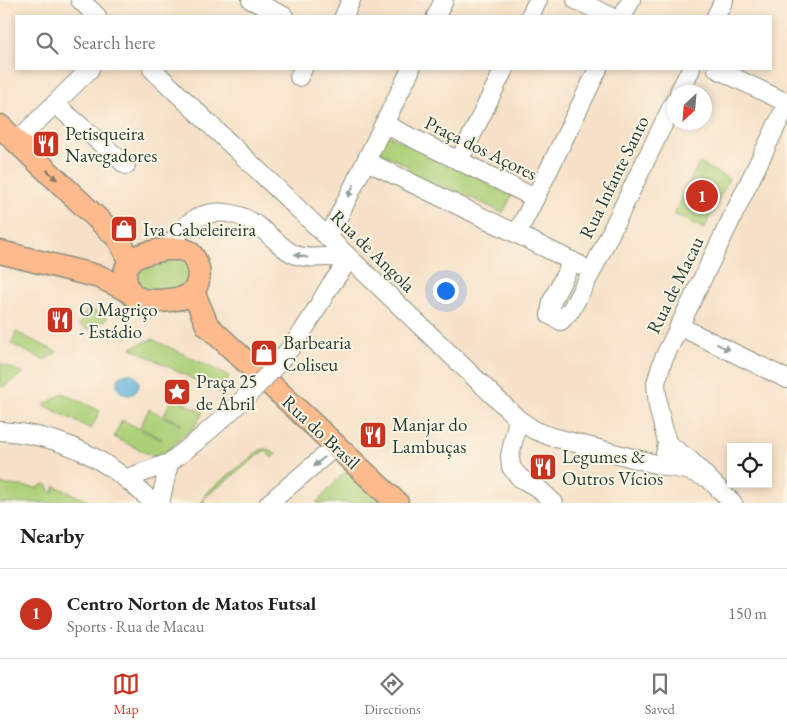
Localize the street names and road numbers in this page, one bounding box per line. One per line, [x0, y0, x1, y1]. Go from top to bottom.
street label: Praça dos Açores [421, 110, 541, 186]
street label: Rua Infante Santo [573, 111, 655, 243]
street label: Rua de Angola [325, 204, 421, 298]
street label: Rua de Macau [641, 232, 709, 338]
street label: Rua do Brasil [277, 389, 366, 475]

